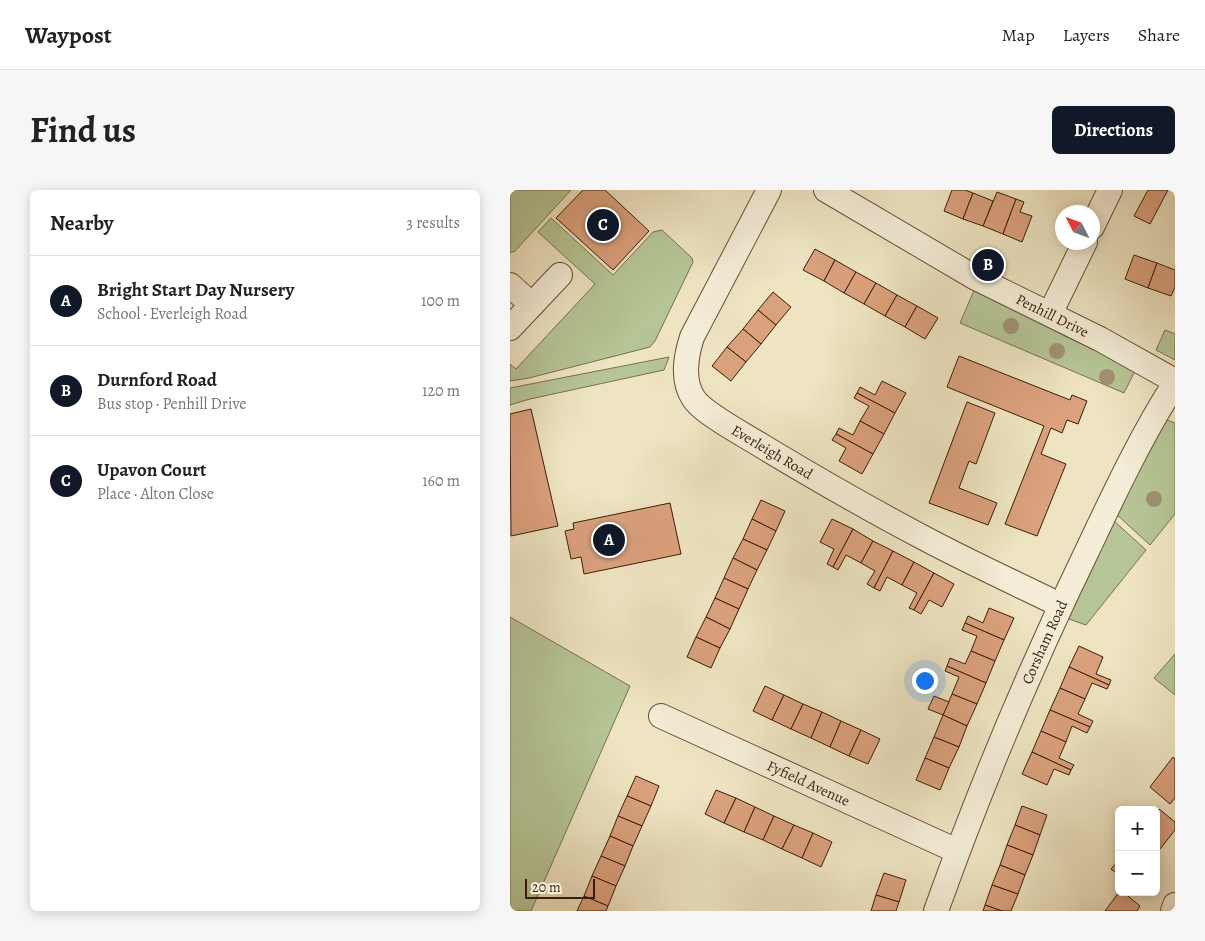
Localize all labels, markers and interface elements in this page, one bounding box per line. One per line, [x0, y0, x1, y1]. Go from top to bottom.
text: Waypost [25, 19, 112, 51]
text: Map [1002, 23, 1035, 47]
text: Layers [1063, 23, 1110, 47]
text: Share [1138, 23, 1180, 47]
text: Find us [30, 106, 136, 154]
button: Directions [1052, 106, 1175, 154]
north arrow [1055, 205, 1100, 250]
pin: C [587, 206, 619, 244]
text: Nearby [50, 209, 113, 237]
text: 3 results [406, 212, 460, 234]
pin: B [972, 246, 1004, 284]
text: Bright Start Day Nursery [97, 277, 294, 303]
street label: Penhill Drive [1013, 289, 1092, 342]
text: A [61, 290, 71, 312]
text: 100 m [421, 290, 460, 312]
text: School · Everleigh Road [97, 303, 248, 325]
text: Durnford Road [97, 367, 217, 393]
text: B [61, 380, 71, 402]
text: 120 m [422, 380, 460, 402]
text: Bus stop · Penhill Drive [97, 393, 246, 415]
street label: Everleigh Road [728, 420, 817, 485]
text: Upavon Court [97, 457, 206, 483]
text: C [61, 470, 71, 492]
text: 160 m [422, 470, 460, 492]
text: Place · Alton Close [97, 483, 214, 505]
pin: A [593, 521, 625, 559]
street label: Corsham Road [1017, 596, 1073, 687]
your location [912, 668, 938, 694]
street label: Fyfield Avenue [764, 756, 853, 811]
map controls [1115, 806, 1160, 896]
button: + [1115, 806, 1160, 851]
button: − [1115, 851, 1160, 896]
scale bar [525, 876, 595, 899]
text: 20 m [532, 878, 561, 897]

